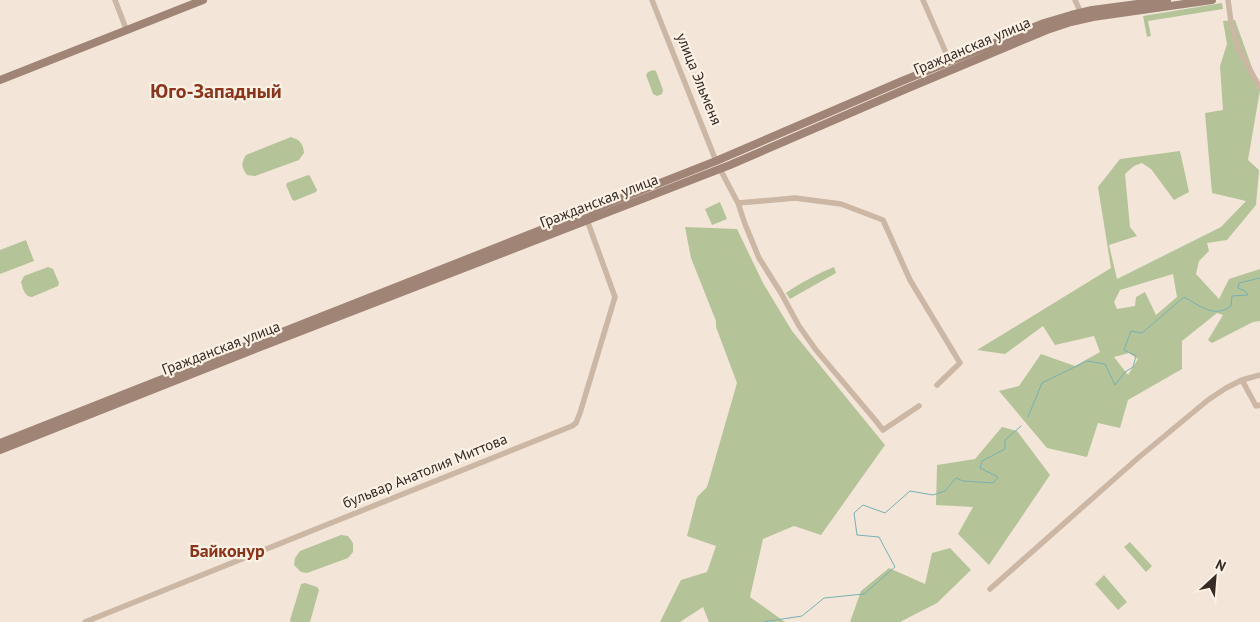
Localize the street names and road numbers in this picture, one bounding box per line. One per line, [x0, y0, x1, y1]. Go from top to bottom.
street label: Гражданская улица [910, 12, 1033, 79]
street label: улица Эльменя [672, 30, 727, 128]
street label: Гражданская улица [537, 169, 661, 232]
street label: Гражданская улица [159, 316, 283, 379]
street label: бульвар Анатолия Миттова [340, 429, 510, 512]

